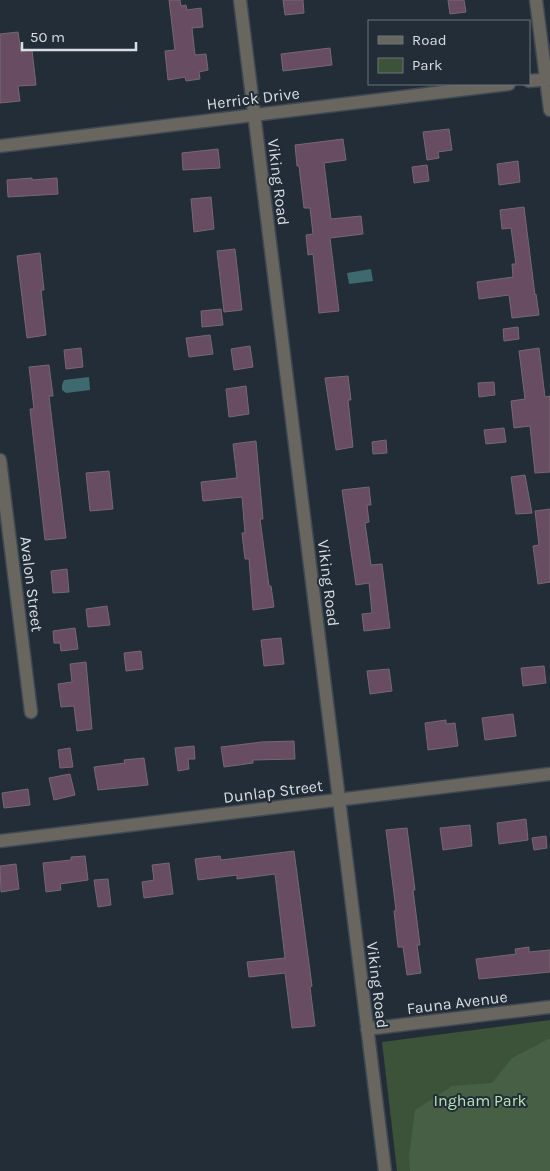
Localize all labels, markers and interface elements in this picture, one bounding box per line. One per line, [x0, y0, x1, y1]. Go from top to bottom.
scale bar [22, 20, 136, 52]
legend [368, 20, 530, 85]
text: 50 m [30, 28, 65, 46]
text: Road [412, 31, 447, 49]
text: Park [412, 56, 442, 74]
street label: Herrick Drive [205, 83, 301, 114]
street label: Viking Road [264, 138, 293, 226]
street label: Avalon Street [16, 535, 47, 633]
street label: Viking Road [314, 539, 343, 627]
street label: Dunlap Street [222, 776, 324, 807]
street label: Viking Road [363, 941, 392, 1029]
street label: Fauna Avenue [406, 987, 509, 1018]
park label: Ingham Park [434, 1091, 526, 1110]

